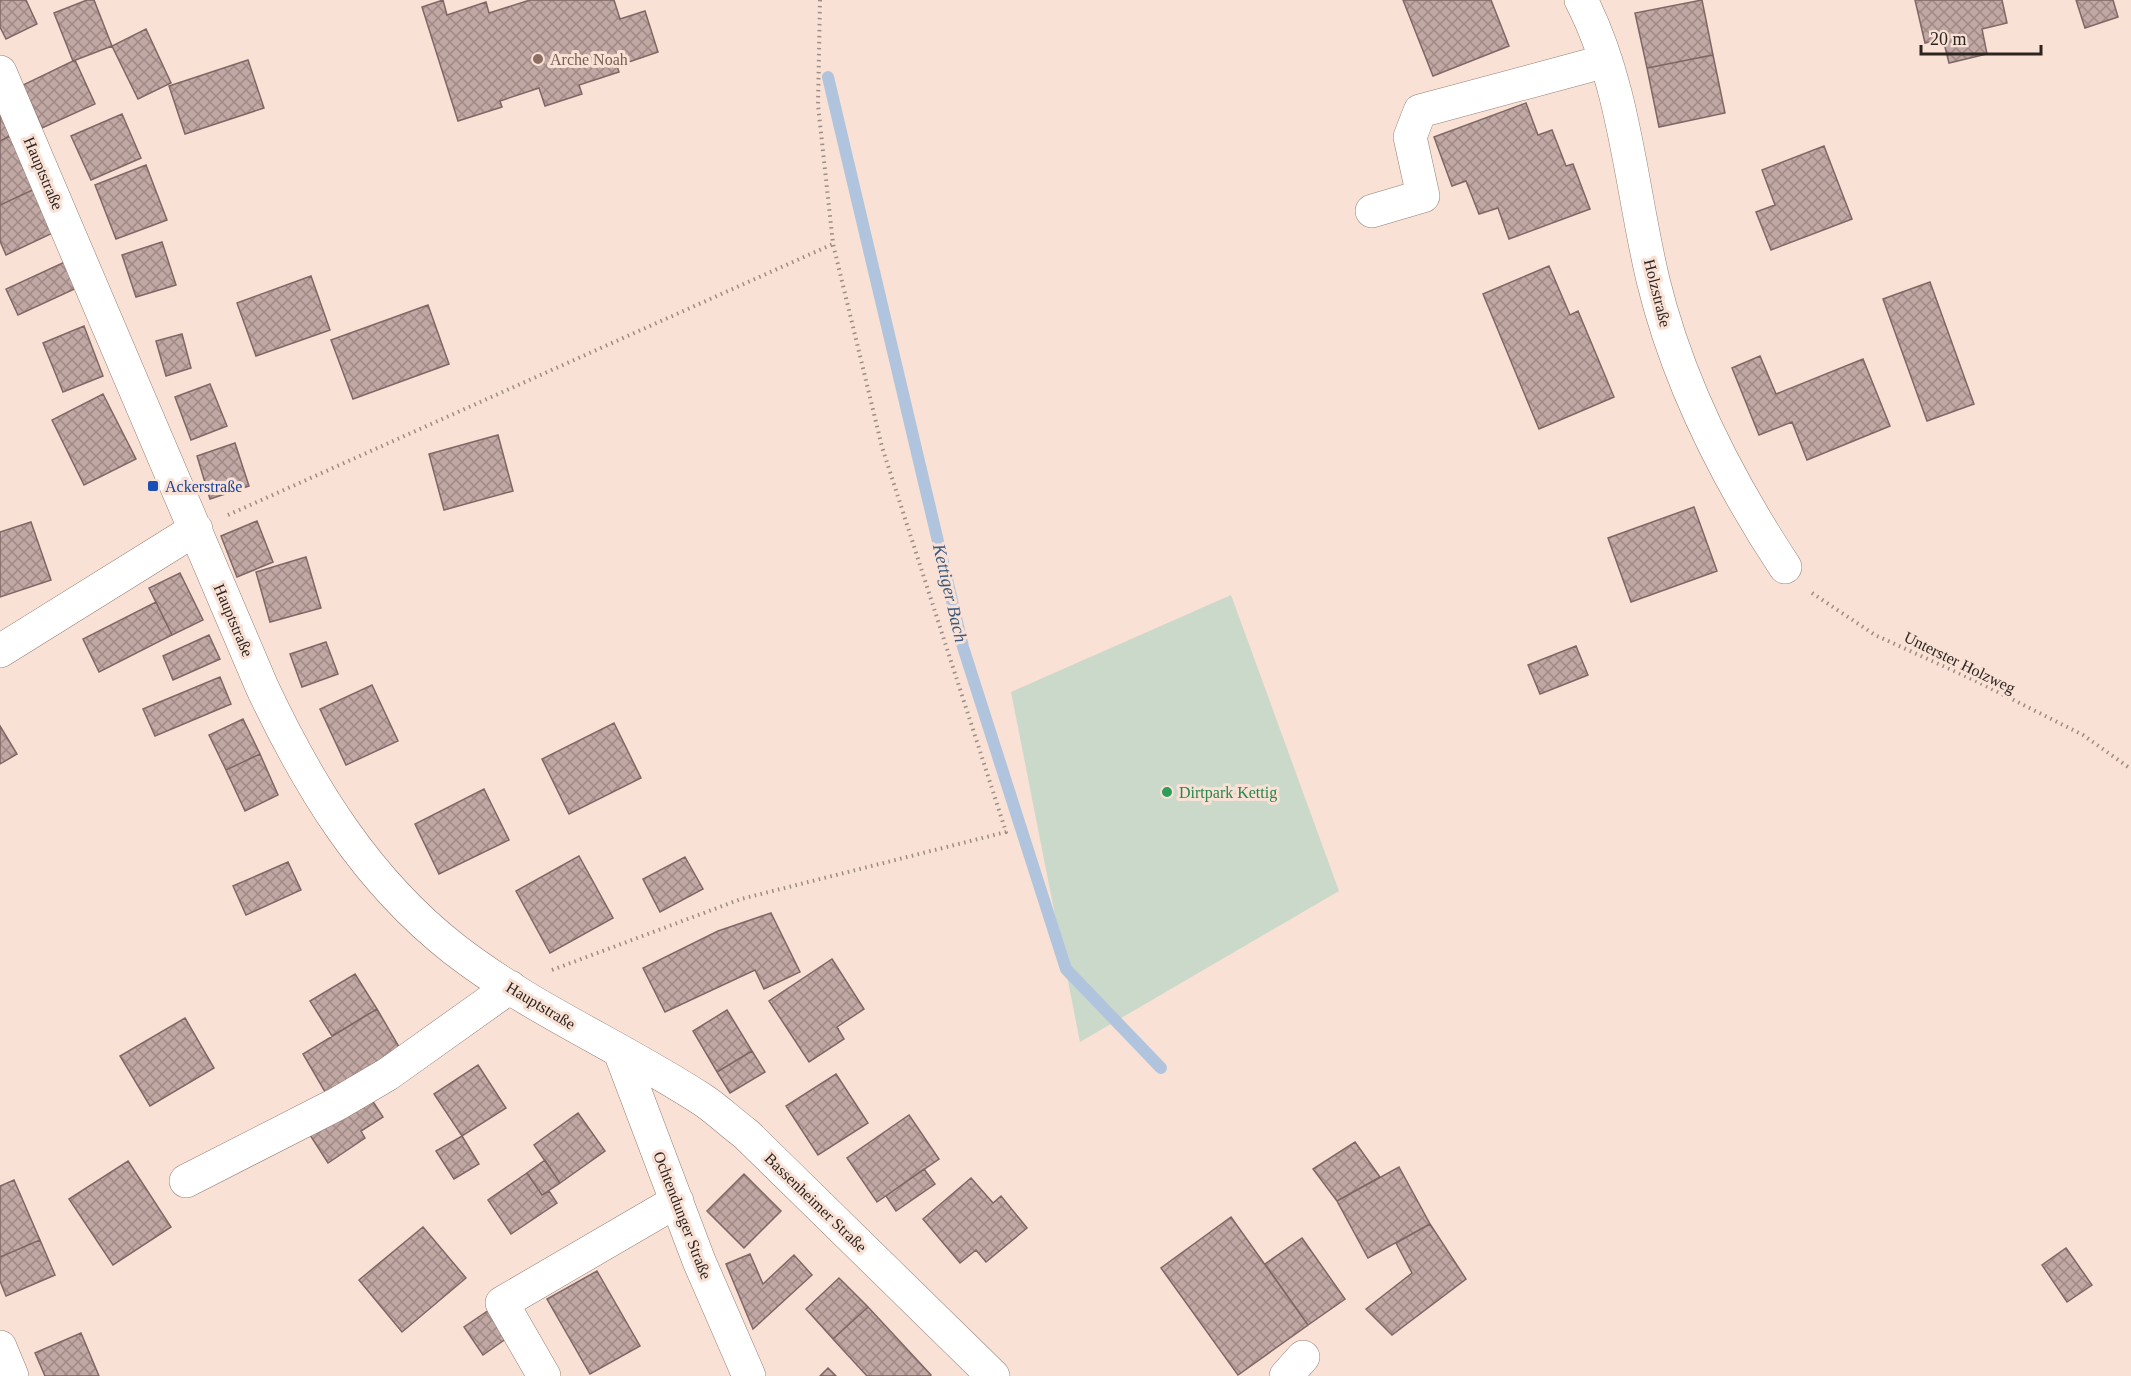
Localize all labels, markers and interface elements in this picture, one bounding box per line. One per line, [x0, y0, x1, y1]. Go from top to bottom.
scale bar [1921, 18, 2041, 56]
text: 20 m [1930, 29, 1967, 49]
place label: Arche Noah [550, 51, 628, 68]
marker: Arche Noah [531, 52, 545, 66]
street label: Hauptstraße [20, 134, 66, 212]
street label: Holzstraße [1641, 257, 1674, 329]
place label: Ackerstraße [165, 478, 242, 495]
marker: Ackerstraße [146, 479, 160, 493]
water label: Kettiger Bach [929, 541, 971, 644]
street label: Hauptstraße [210, 581, 256, 659]
street label: Unterster Holzweg [1901, 628, 2018, 698]
place label: Dirtpark Kettig [1179, 784, 1277, 802]
marker: Dirtpark Kettig [1160, 785, 1174, 799]
street label: Hauptstraße [503, 978, 578, 1033]
street label: Ochtendunger Straße [649, 1149, 715, 1282]
street label: Bassenheimer Straße [761, 1149, 870, 1255]

